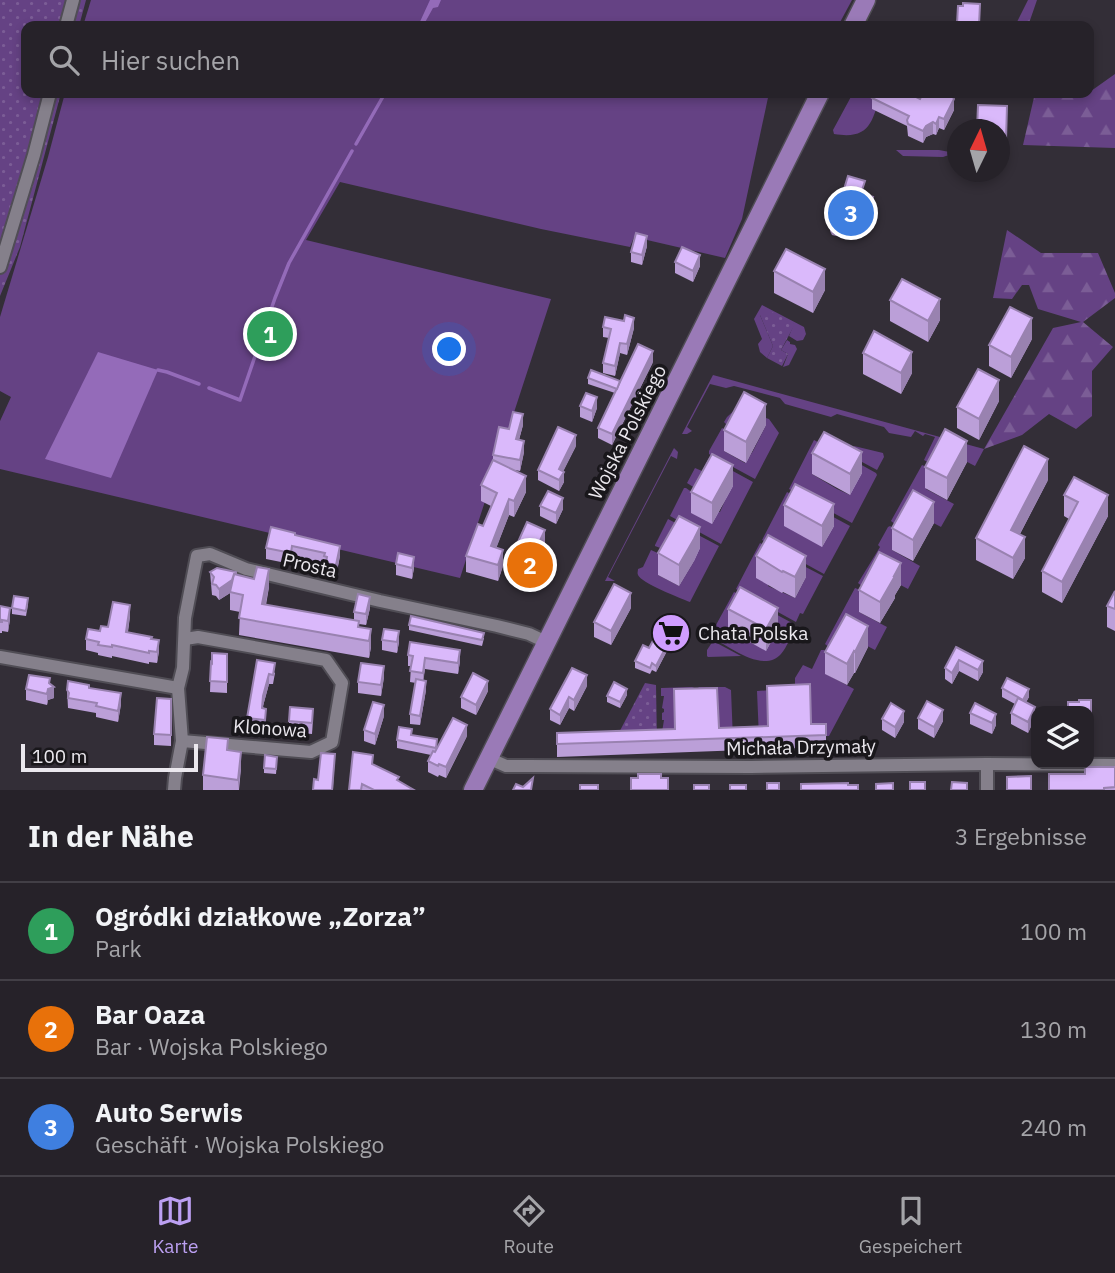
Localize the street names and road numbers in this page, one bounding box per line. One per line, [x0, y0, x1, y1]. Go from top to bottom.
street label: Wojska Polskiego [583, 361, 671, 503]
street label: Prosta [281, 547, 339, 583]
street label: Klonowa [232, 713, 308, 743]
street label: Michała Drzymały [726, 734, 877, 760]

